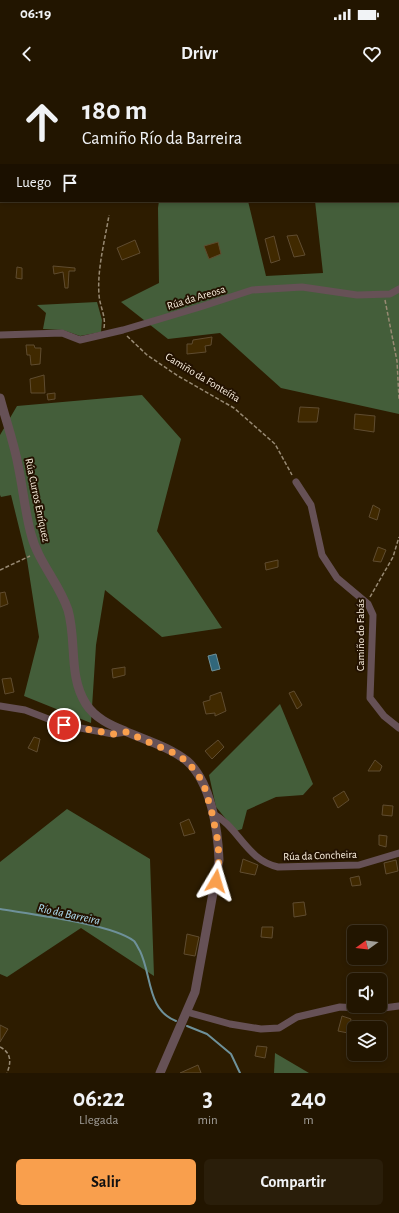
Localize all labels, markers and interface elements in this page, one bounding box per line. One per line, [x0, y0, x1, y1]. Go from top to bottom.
text: 06:19 [20, 6, 51, 21]
icon: back [16, 43, 38, 65]
icon: heart [361, 43, 383, 65]
text: Drivr [181, 45, 218, 63]
icon: ahead [16, 96, 68, 148]
text: 180 m [82, 97, 147, 125]
text: Camiño Río da Barreira [82, 130, 242, 148]
icon: arrive [59, 172, 81, 194]
text: Luego [16, 175, 51, 190]
street label: Rúa da Areosa [166, 283, 227, 312]
street label: Camiño da Fonteíña [164, 351, 242, 404]
street label: Rúa Curros Enríquez [23, 457, 52, 544]
street label: Camiño do Fabás [355, 599, 366, 671]
pin [47, 708, 81, 742]
icon: arrive [53, 714, 75, 736]
street label: Rúa da Concheira [283, 849, 357, 862]
position arrow [195, 860, 237, 902]
water label: Río da Barreira [37, 902, 101, 926]
north arrow [347, 925, 387, 965]
map controls [347, 925, 387, 1061]
button: sound [347, 973, 387, 1013]
button: layers [347, 1021, 387, 1061]
text: 06:22 [73, 1087, 125, 1111]
text: 3 [202, 1087, 213, 1111]
text: 240 [290, 1087, 326, 1111]
text: Llegada [79, 1114, 118, 1127]
text: min [198, 1114, 218, 1127]
text: m [303, 1114, 314, 1127]
button: Salir [16, 1159, 196, 1205]
button: Compartir [204, 1159, 383, 1205]

